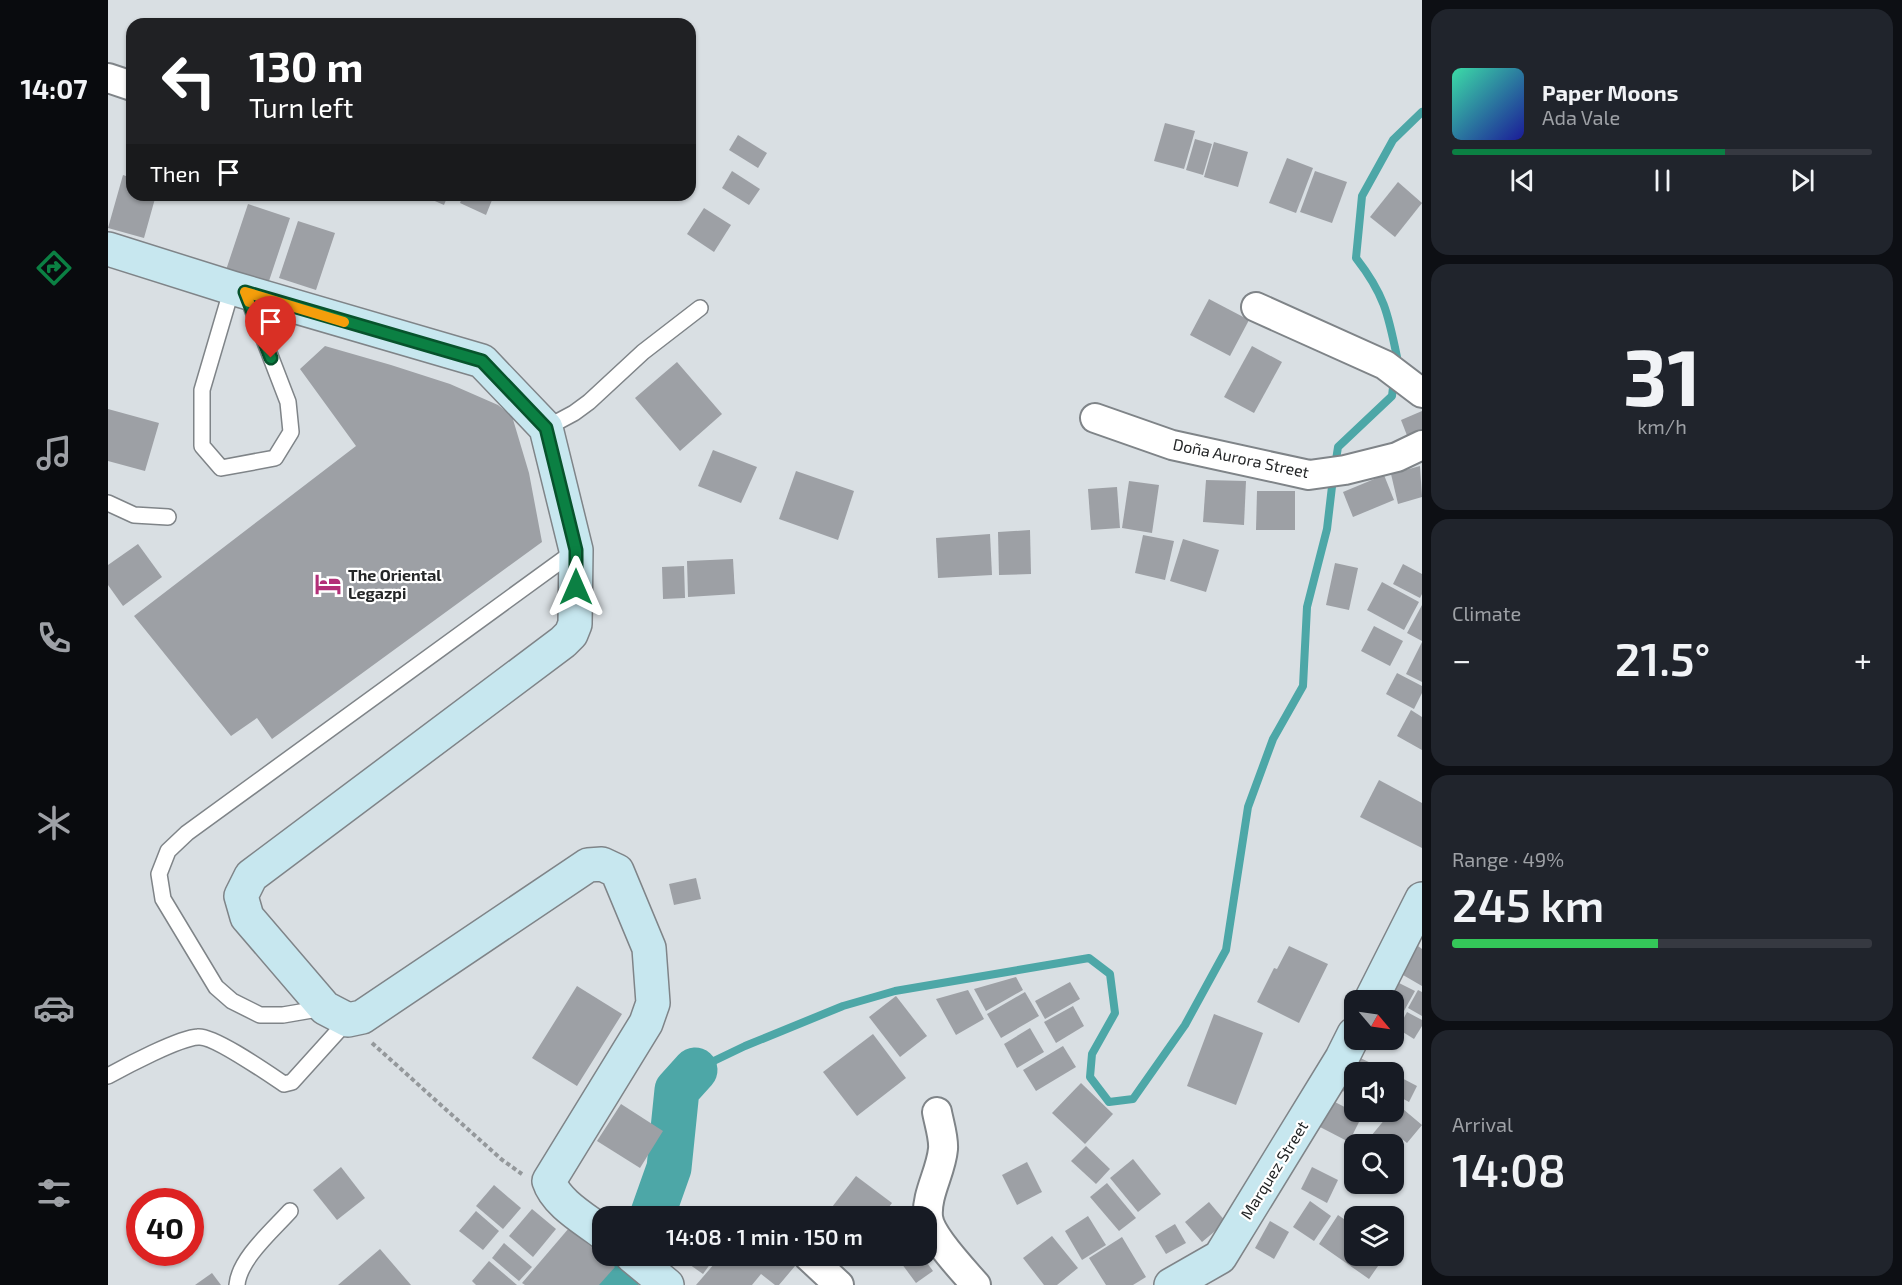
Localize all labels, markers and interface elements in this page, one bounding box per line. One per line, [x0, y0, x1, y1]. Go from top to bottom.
text: 130 m [249, 40, 364, 90]
icon: left [150, 42, 228, 120]
text: 14:07 [20, 72, 88, 104]
text: Paper Moons [1542, 79, 1678, 105]
text: Turn left [249, 91, 353, 123]
text: Ada Vale [1542, 105, 1620, 129]
icon: arrive [212, 156, 245, 189]
text: Then [150, 160, 200, 186]
icon: previous [1506, 164, 1539, 197]
icon: pause [1646, 164, 1679, 197]
icon: next [1786, 164, 1819, 197]
icon: directions [33, 247, 75, 289]
pin [245, 296, 296, 358]
icon: arrive [254, 305, 287, 338]
text: 31 [1623, 328, 1701, 422]
text: km/h [1637, 414, 1687, 438]
icon: music [33, 432, 75, 474]
street label: Doña Aurora Street [1171, 434, 1311, 481]
position arrow [544, 555, 608, 619]
place label: The Oriental Legazpi [348, 565, 442, 602]
hotel icon: The Oriental Legazpi [313, 569, 343, 599]
text: Climate [1452, 601, 1521, 625]
icon: phone [33, 617, 75, 659]
text: 21.5° [1615, 631, 1710, 685]
text: − [1452, 639, 1471, 679]
text: + [1854, 639, 1872, 679]
icon: climate [33, 802, 75, 844]
text: Range · 49% [1452, 847, 1564, 871]
text: 245 km [1452, 877, 1604, 931]
icon: car [33, 987, 75, 1029]
north arrow [1344, 990, 1404, 1050]
map controls [1344, 990, 1404, 1266]
button: sound [1344, 1062, 1404, 1122]
text: Arrival [1452, 1112, 1513, 1136]
street label: Marquez Street [1236, 1117, 1311, 1222]
button: search [1344, 1134, 1404, 1194]
text: 14:08 [1452, 1142, 1566, 1196]
icon: filters [33, 1172, 75, 1214]
speed limit sign: 40 [126, 1188, 204, 1266]
button: layers [1344, 1206, 1404, 1266]
text: 14:08 · 1 min · 150 m [666, 1223, 863, 1249]

